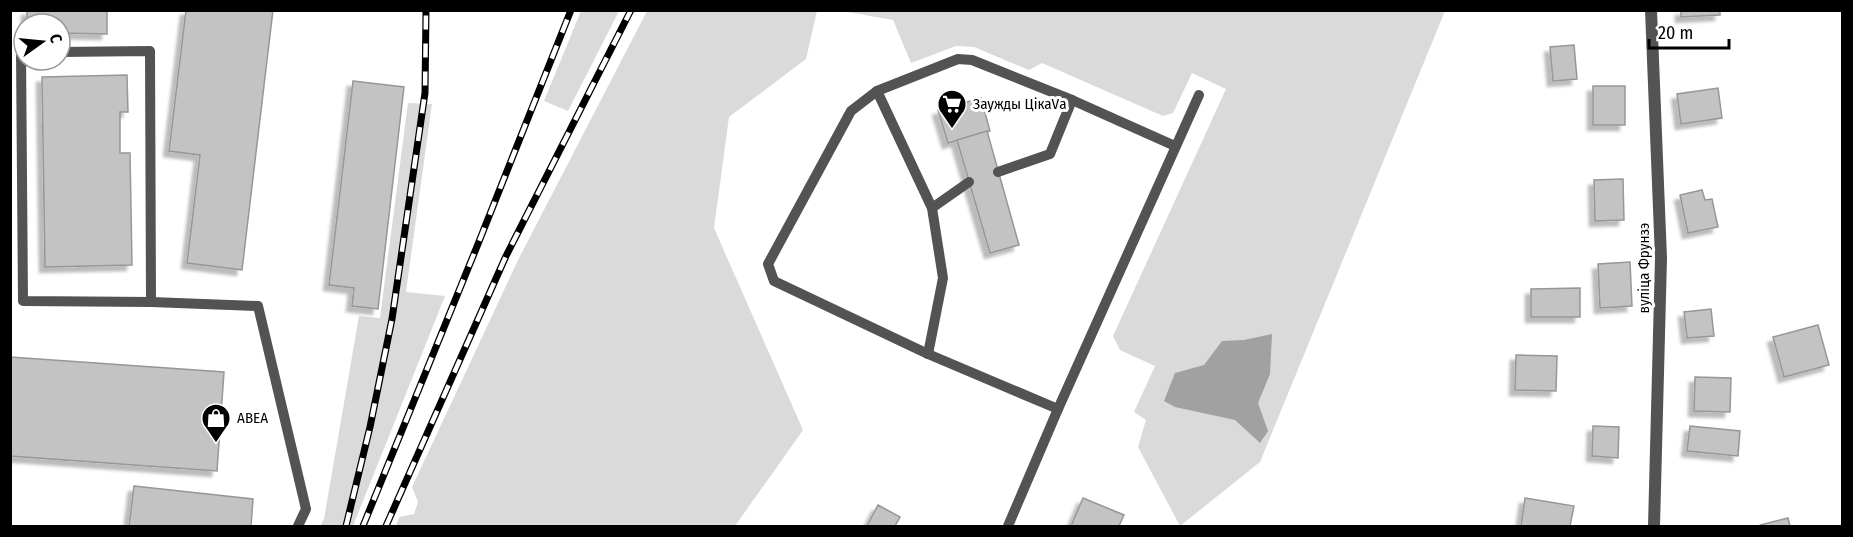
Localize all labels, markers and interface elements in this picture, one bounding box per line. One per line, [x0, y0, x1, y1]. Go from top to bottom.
north arrow [12, 12, 72, 72]
scale bar [1649, 12, 1728, 50]
text: 20 m [1658, 22, 1693, 44]
text: С [46, 32, 66, 45]
supermarket icon: Заужды ЦікаVа [936, 88, 968, 130]
place label: Заужды ЦікаVа [973, 95, 1067, 113]
street label: вуліца Фрунзэ [1635, 223, 1653, 313]
shop icon: АВЕА [200, 402, 232, 444]
place label: АВЕА [237, 409, 268, 427]

